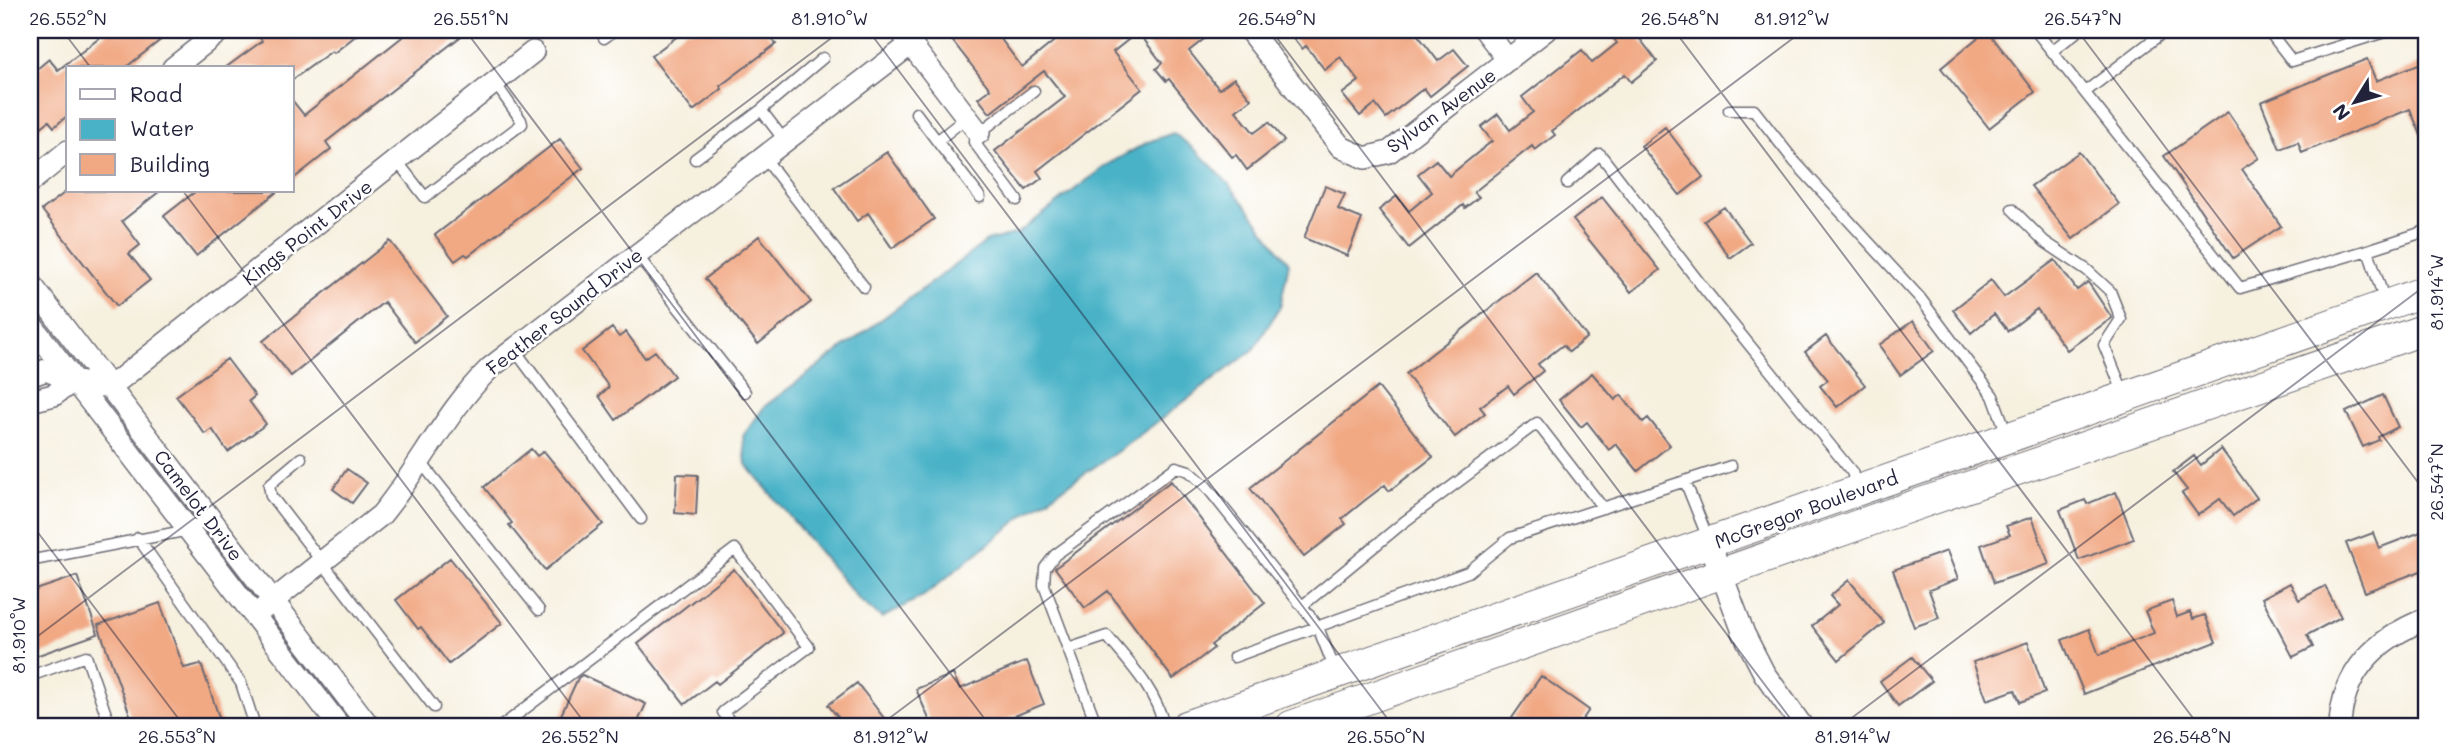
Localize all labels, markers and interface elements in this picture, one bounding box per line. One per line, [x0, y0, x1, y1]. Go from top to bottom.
text: 26.552°N [29, 6, 107, 30]
text: 26.551°N [433, 6, 509, 30]
text: 81.910°W [792, 6, 868, 30]
text: 26.549°N [1238, 6, 1316, 30]
text: 26.548°N [1641, 6, 1719, 30]
text: 81.912°W [1754, 6, 1830, 30]
text: 26.547°N [2044, 6, 2122, 30]
street label: Sylvan Avenue [1381, 62, 1501, 158]
legend [66, 66, 294, 192]
north arrow [2320, 66, 2390, 136]
text: Road [130, 80, 182, 107]
text: N [2327, 99, 2355, 126]
text: Water [130, 114, 194, 141]
text: Building [130, 150, 210, 177]
street label: Kings Point Drive [237, 173, 377, 291]
street label: Feather Sound Drive [481, 242, 647, 380]
text: 81.914°W [2424, 254, 2448, 330]
text: 26.547°N [2424, 443, 2448, 521]
street label: Camelot Drive [149, 444, 249, 566]
street label: McGregor Boulevard [1711, 464, 1901, 554]
text: 81.910°W [6, 597, 30, 673]
text: 26.553°N [138, 724, 216, 748]
text: 26.552°N [541, 724, 619, 748]
text: 81.912°W [853, 724, 929, 748]
text: 26.550°N [1347, 724, 1425, 748]
text: 81.914°W [1815, 724, 1891, 748]
text: 26.548°N [2153, 724, 2231, 748]

